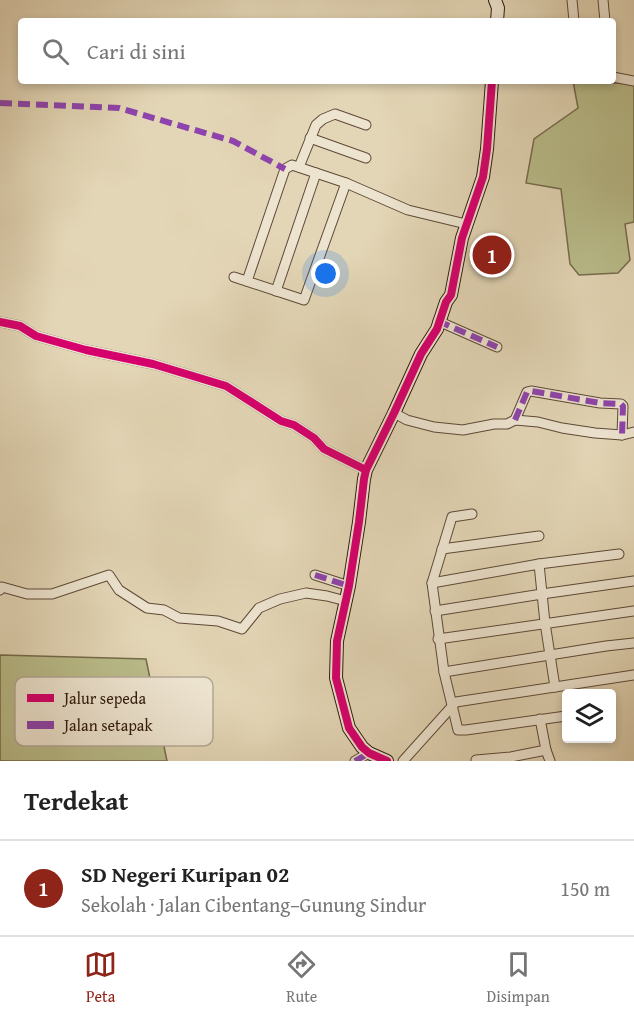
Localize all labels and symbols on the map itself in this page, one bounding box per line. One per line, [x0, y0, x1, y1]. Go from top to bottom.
pin: 1 [472, 232, 512, 278]
your location [311, 259, 340, 288]
legend [15, 677, 213, 746]
text: Jalur sepeda [62, 686, 146, 710]
text: Jalan setapak [62, 713, 153, 737]

